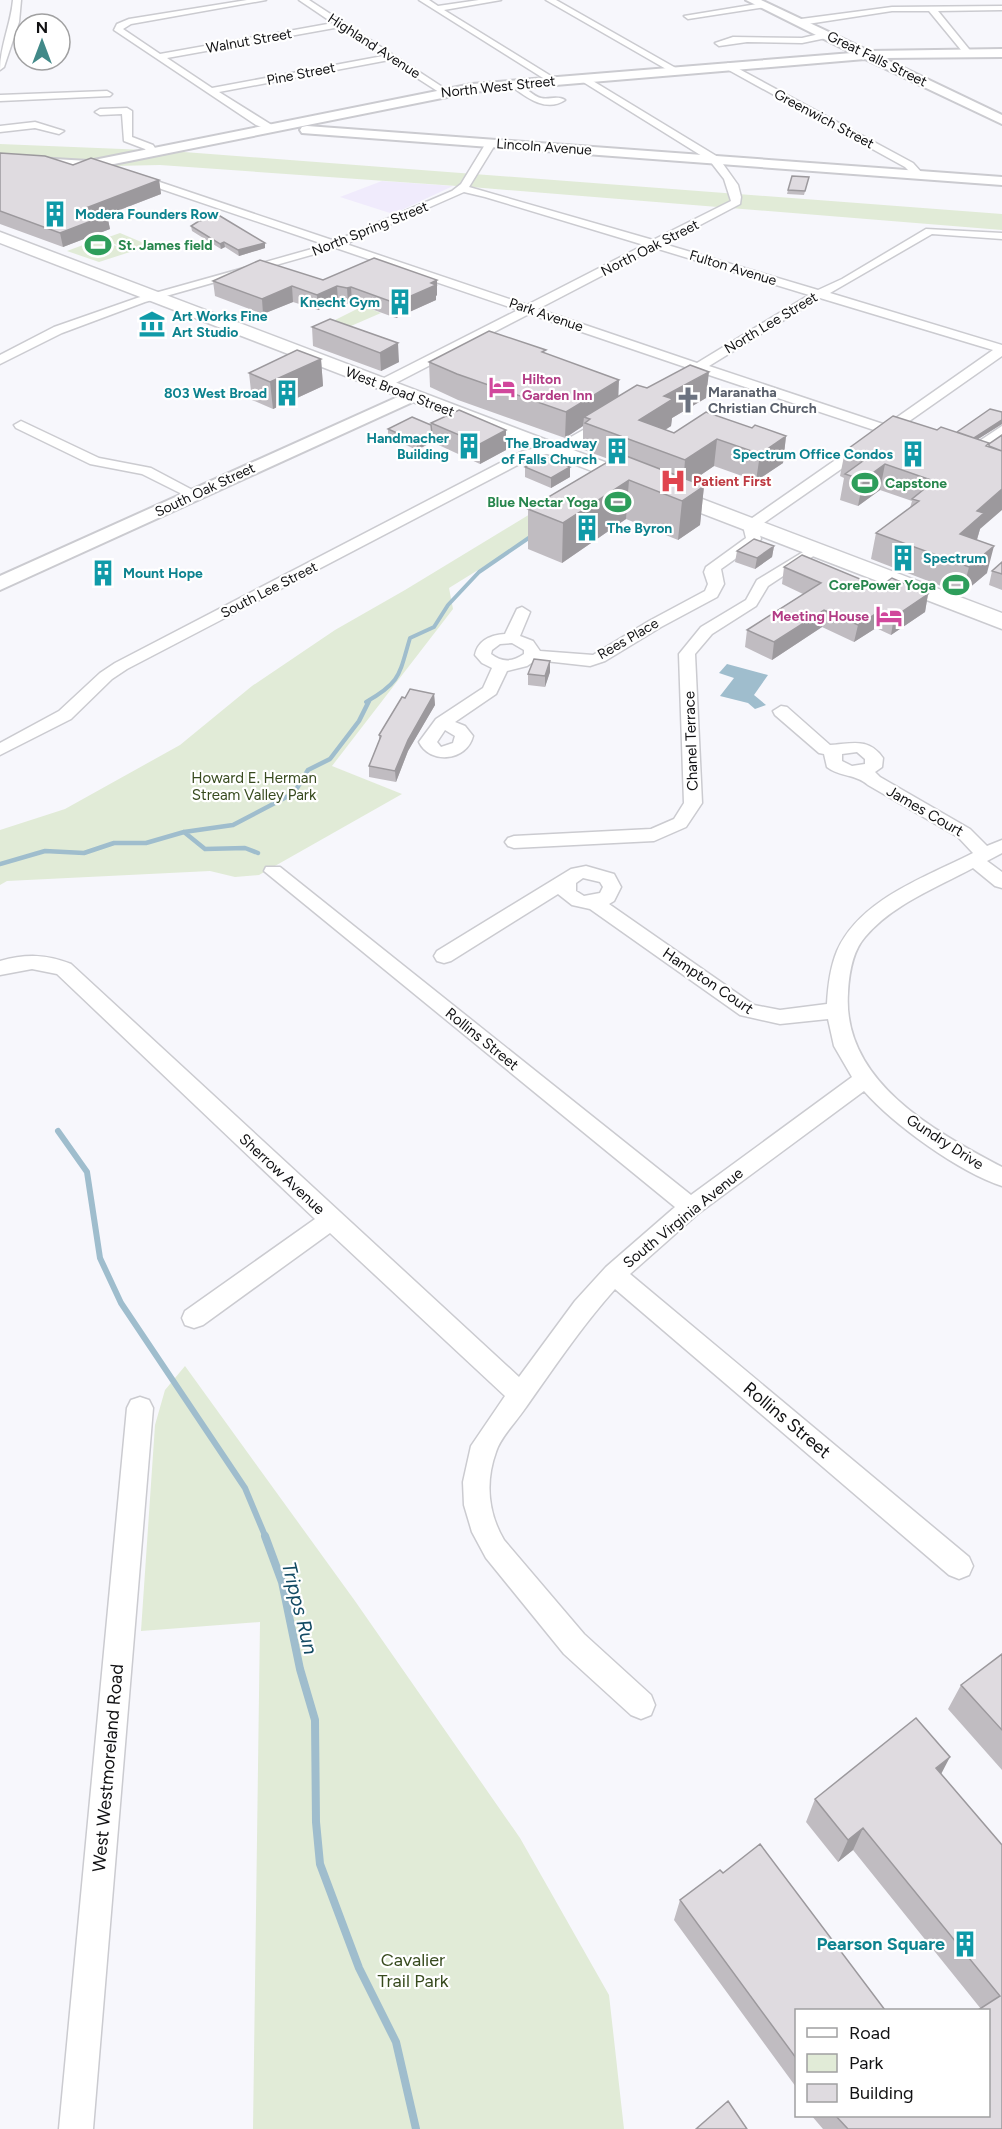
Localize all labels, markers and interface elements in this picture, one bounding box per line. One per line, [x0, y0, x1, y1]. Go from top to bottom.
street label: Highland Avenue [325, 10, 424, 82]
north arrow [12, 12, 72, 72]
text: N [36, 18, 48, 37]
street label: Walnut Street [205, 25, 293, 57]
street label: Great Falls Street [824, 27, 930, 91]
street label: Pine Street [265, 59, 337, 89]
street label: North West Street [440, 73, 556, 101]
street label: Greenwich Street [771, 86, 877, 152]
street label: Lincoln Avenue [496, 135, 593, 159]
street label: North Spring Street [309, 198, 431, 260]
building icon: Modera Founders Row [40, 199, 70, 229]
place label: Modera Founders Row [75, 206, 219, 223]
street label: North Oak Street [598, 216, 702, 280]
sports icon: St. James field [83, 230, 113, 260]
place label: St. James field [118, 237, 213, 254]
street label: Fulton Avenue [687, 247, 779, 289]
building icon: Knecht Gym [385, 287, 415, 317]
street label: North Lee Street [721, 289, 821, 357]
place label: Knecht Gym [300, 294, 380, 311]
street label: Park Avenue [507, 294, 586, 336]
place label: Art Works Fine Art Studio [172, 308, 268, 341]
museum icon: Art Works Fine Art Studio [137, 309, 167, 339]
street label: West Broad Street [343, 363, 457, 421]
place label: Hilton Garden Inn [522, 371, 593, 404]
hotel icon: Hilton Garden Inn [487, 372, 517, 402]
building icon: 803 West Broad [272, 378, 302, 408]
place label: Maranatha Christian Church [708, 384, 817, 417]
place label: 803 West Broad [164, 385, 267, 402]
church icon: Maranatha Christian Church [673, 385, 703, 415]
place label: Handmacher Building [366, 430, 450, 463]
building icon: Handmacher Building [454, 431, 484, 461]
place label: The Broadway of Falls Church [501, 435, 598, 468]
building icon: The Broadway of Falls Church [602, 436, 632, 466]
building icon: Spectrum Office Condos [898, 439, 928, 469]
place label: Spectrum Office Condos [733, 446, 893, 463]
street label: South Oak Street [152, 459, 258, 521]
hospital icon: Patient First [658, 466, 688, 496]
sports icon: Capstone [850, 468, 880, 498]
place label: Patient First [693, 473, 772, 490]
place label: Capstone [885, 475, 947, 492]
sports icon: Blue Nectar Yoga [603, 487, 633, 517]
place label: Blue Nectar Yoga [487, 494, 598, 511]
building icon: The Byron [572, 513, 602, 543]
place label: The Byron [607, 520, 672, 537]
building icon: Spectrum [888, 543, 918, 573]
place label: Spectrum [923, 550, 986, 567]
building icon: Mount Hope [88, 558, 118, 588]
street label: South Lee Street [218, 558, 320, 622]
place label: Mount Hope [123, 565, 203, 582]
sports icon: CorePower Yoga [941, 570, 971, 600]
place label: CorePower Yoga [829, 577, 936, 594]
hotel icon: Meeting House [874, 601, 904, 631]
place label: Meeting House [772, 608, 869, 625]
street label: Rees Place [594, 615, 662, 663]
street label: Chanel Terrace [680, 691, 702, 791]
park label: Howard E. Herman Stream Valley Park [191, 769, 317, 804]
street label: James Court [883, 782, 967, 840]
street label: Hampton Court [659, 944, 757, 1018]
street label: Rollins Street [442, 1004, 523, 1074]
street label: Gundry Drive [903, 1110, 987, 1174]
street label: Sherrow Avenue [235, 1130, 329, 1218]
street label: South Virginia Avenue [619, 1164, 747, 1272]
street label: Rollins Street [739, 1377, 835, 1463]
water label: Tripps Run [277, 1559, 323, 1657]
street label: West Westmoreland Road [88, 1663, 128, 1873]
building icon: Pearson Square [950, 1929, 980, 1959]
place label: Pearson Square [816, 1933, 945, 1955]
park label: Cavalier Trail Park [377, 1949, 449, 1992]
legend [795, 2009, 990, 2117]
text: Road [849, 2022, 890, 2044]
text: Park [849, 2052, 884, 2074]
text: Building [849, 2082, 914, 2104]

